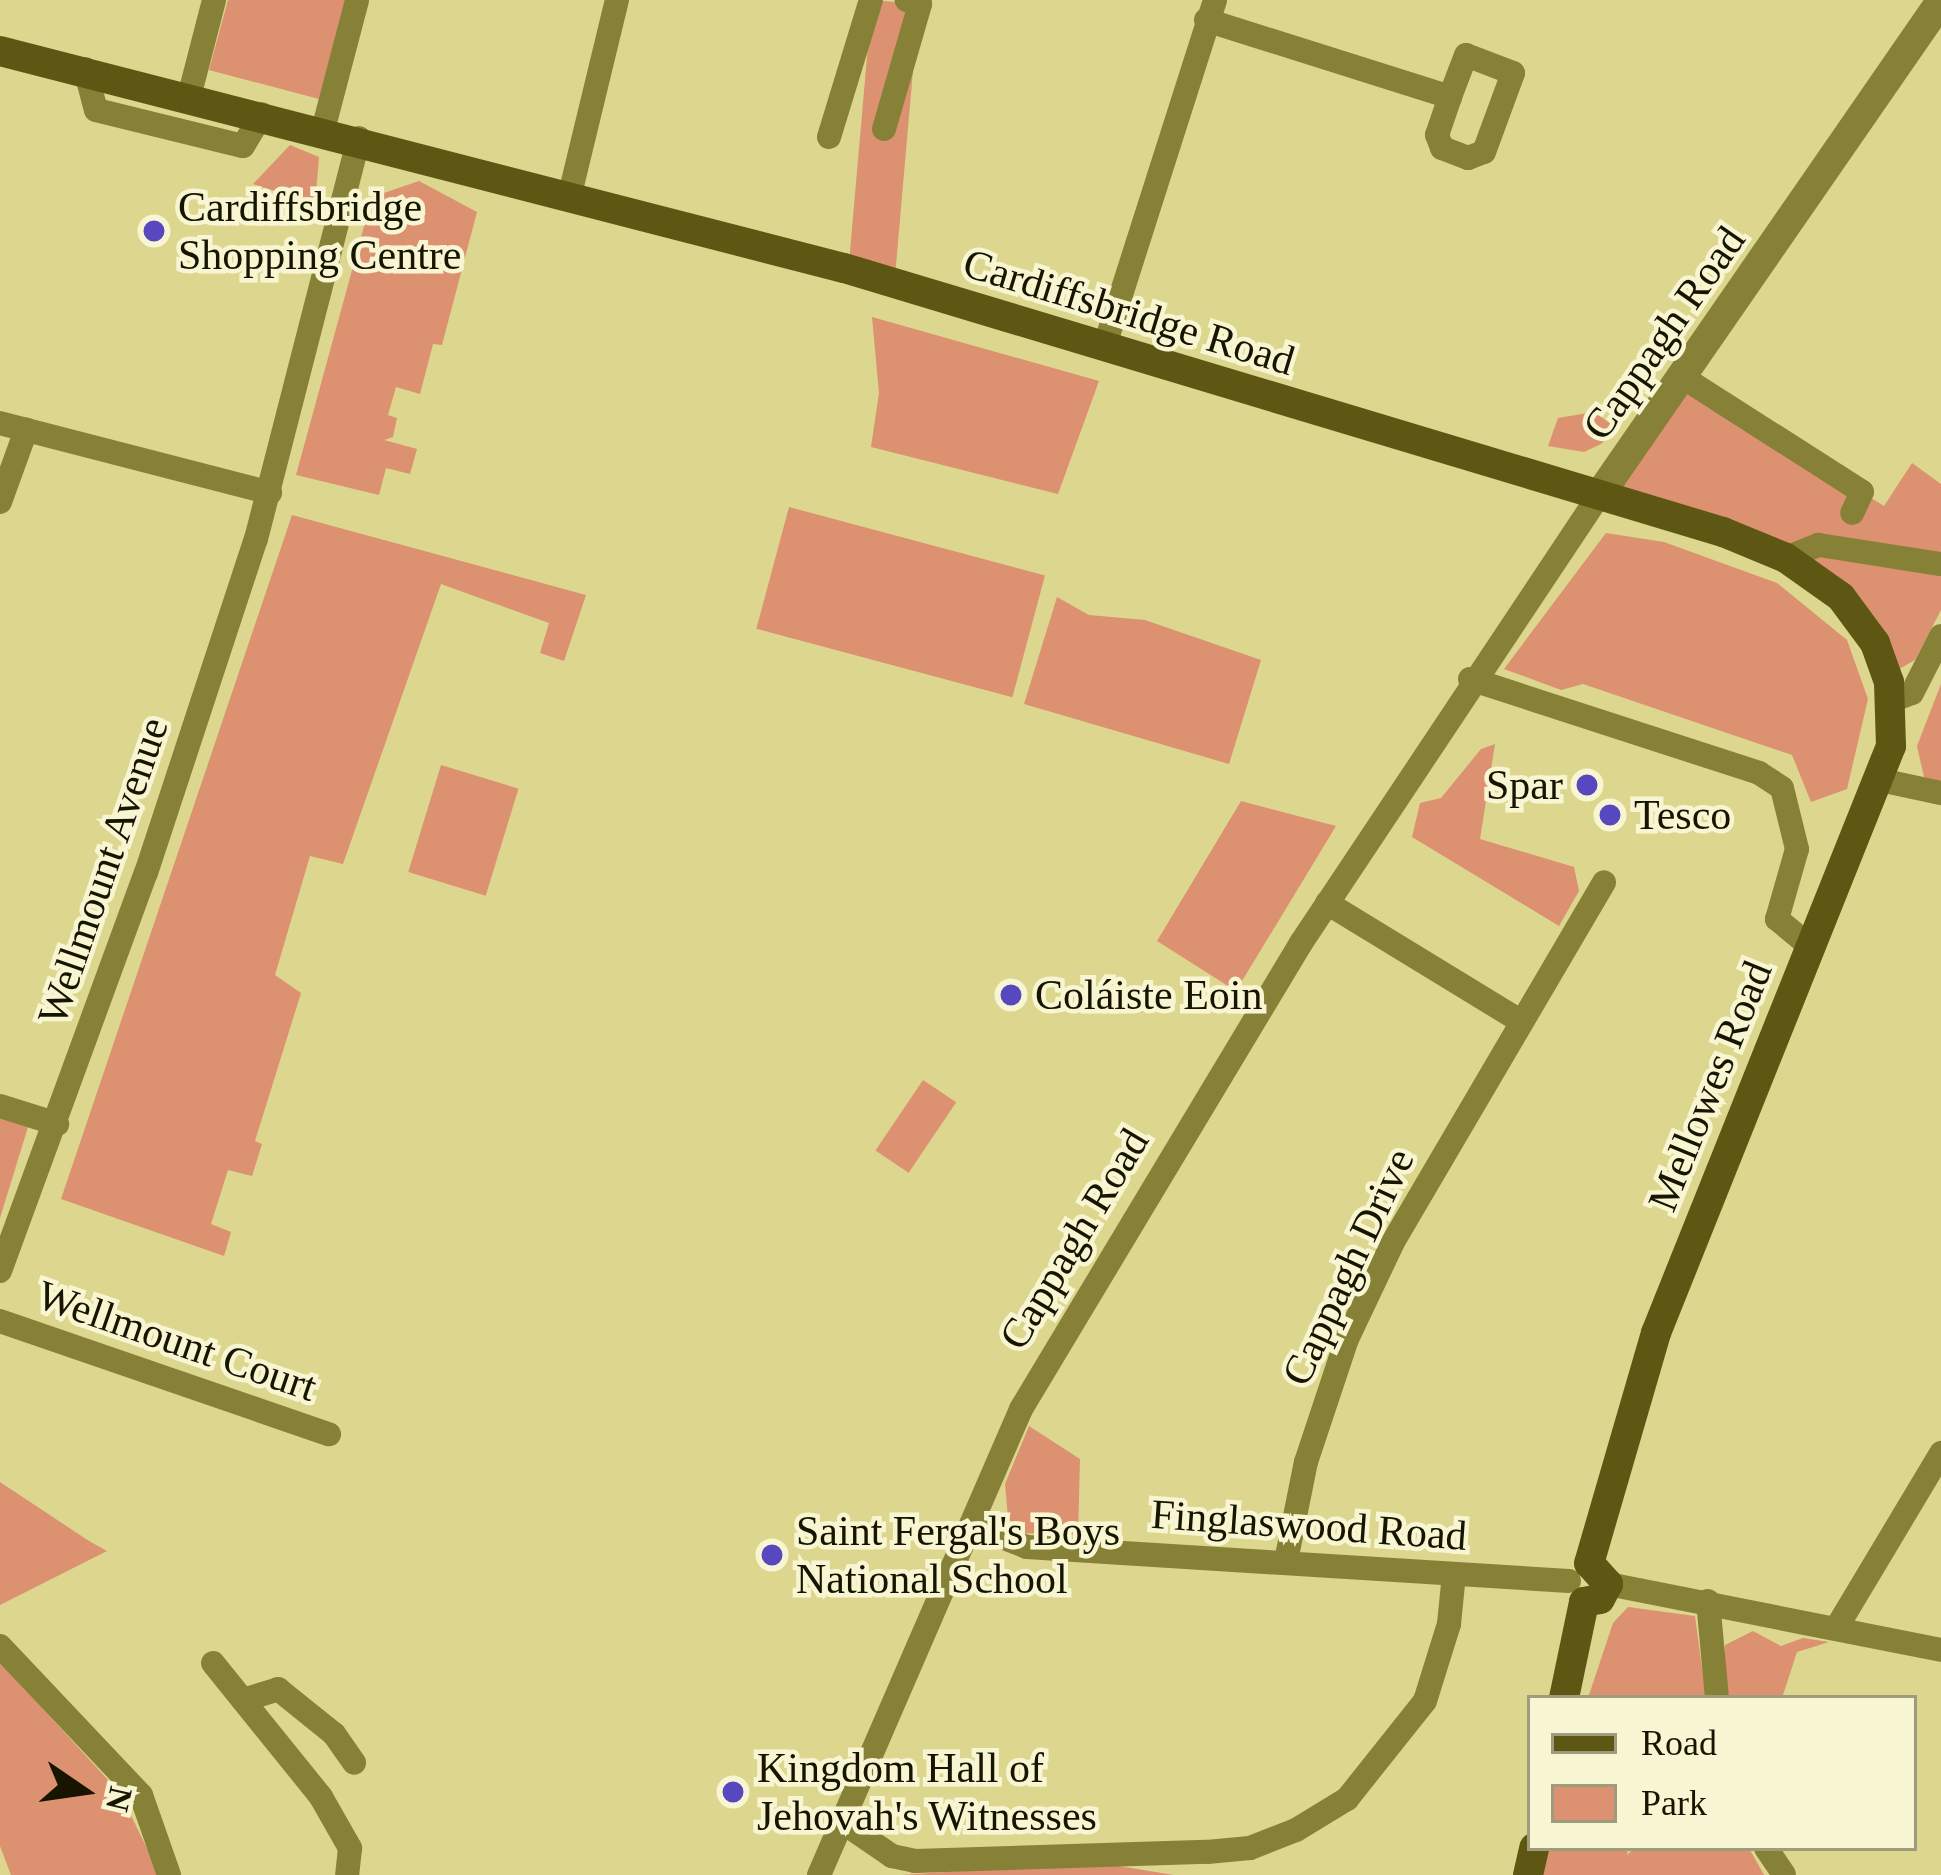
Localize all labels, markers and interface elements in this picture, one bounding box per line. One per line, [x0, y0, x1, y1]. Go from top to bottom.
place label: Cardiffsbridge Shopping Centre [178, 182, 461, 280]
street label: Cappagh Road [1572, 217, 1756, 449]
marker: Cardiffsbridge Shopping Centre [141, 218, 167, 244]
street label: Cardiffsbridge Road [957, 238, 1301, 386]
street label: Wellmount Avenue [26, 710, 180, 1032]
place label: Spar [1486, 760, 1563, 810]
marker: Spar [1574, 772, 1600, 798]
place label: Tesco [1634, 790, 1731, 840]
marker: Tesco [1597, 802, 1623, 828]
street label: Mellowes Road [1637, 954, 1783, 1218]
place label: Coláiste Eoin [1035, 970, 1262, 1020]
marker: Coláiste Eoin [998, 982, 1024, 1008]
street label: Cappagh Road [988, 1120, 1160, 1358]
street label: Cappagh Drive [1271, 1141, 1425, 1393]
street label: Wellmount Court [31, 1270, 323, 1412]
street label: Finglaswood Road [1150, 1489, 1468, 1561]
place label: Saint Fergal's Boys National School [796, 1506, 1120, 1604]
marker: Saint Fergal's Boys National School [759, 1542, 785, 1568]
legend [1527, 1695, 1917, 1851]
text: Road [1641, 1723, 1717, 1763]
north arrow [24, 1731, 144, 1851]
place label: Kingdom Hall of Jehovah's Witnesses [757, 1743, 1098, 1842]
marker: Kingdom Hall of Jehovah's Witnesses [720, 1779, 746, 1805]
text: N [99, 1783, 139, 1815]
text: Park [1641, 1783, 1707, 1823]

